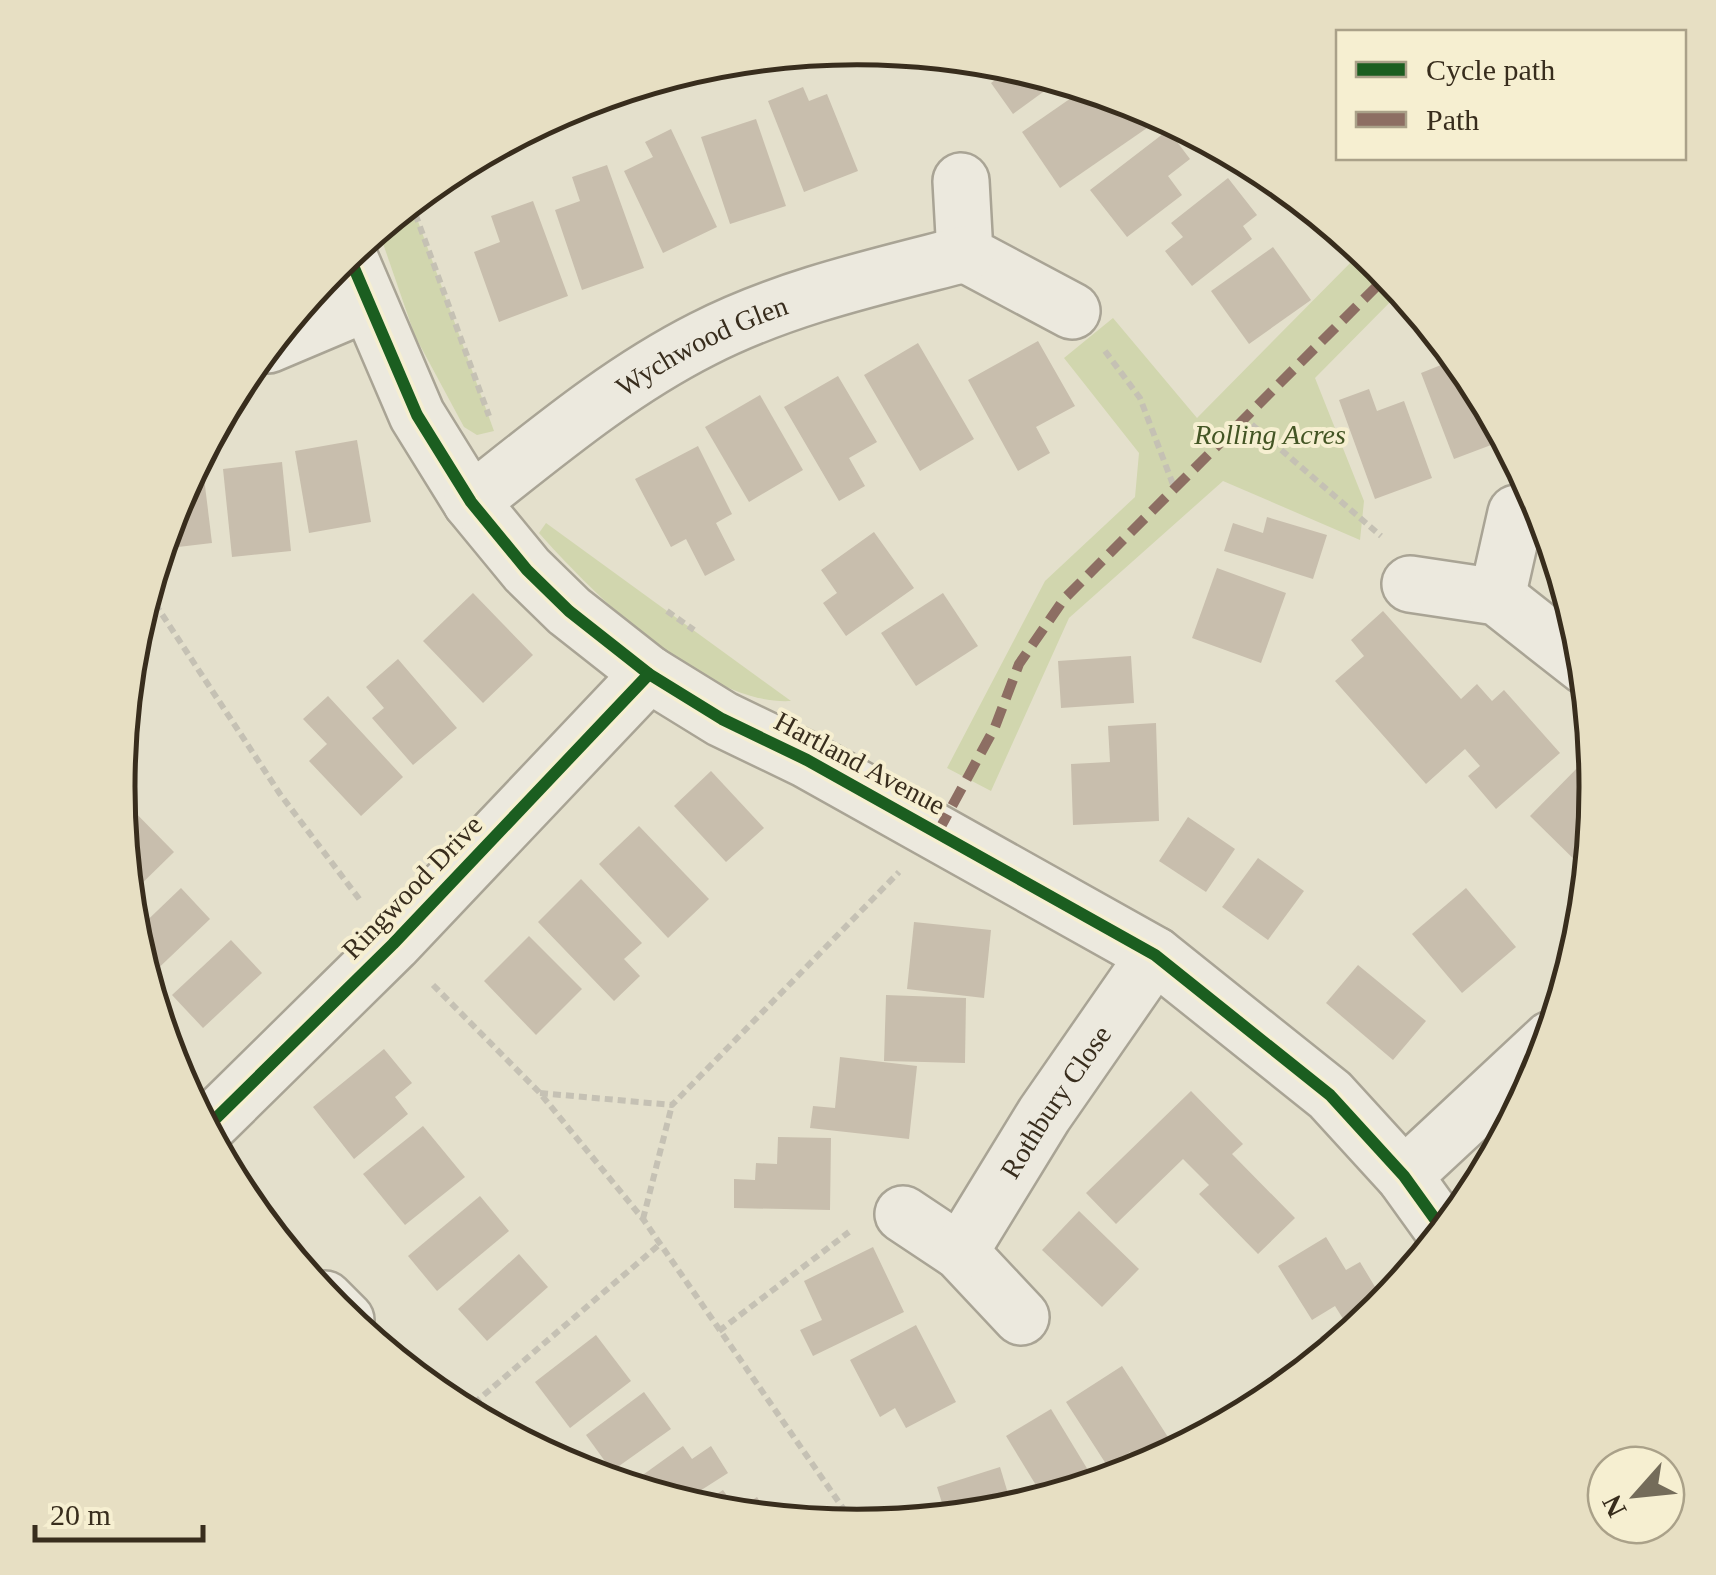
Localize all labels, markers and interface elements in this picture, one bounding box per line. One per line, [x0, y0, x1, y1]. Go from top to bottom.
legend [1336, 30, 1686, 160]
text: Cycle path [1426, 53, 1555, 86]
text: Path [1426, 103, 1479, 136]
street label: Wychwood Glen [610, 289, 791, 402]
park label: Rolling Acres [1193, 419, 1346, 450]
street label: Hartland Avenue [770, 705, 950, 821]
street label: Ringwood Drive [336, 809, 488, 965]
street label: Rothbury Close [994, 1019, 1117, 1184]
north arrow [1586, 1445, 1686, 1545]
scale bar [35, 1480, 202, 1542]
text: N [1596, 1490, 1633, 1522]
text: 20 m [50, 1498, 111, 1531]

